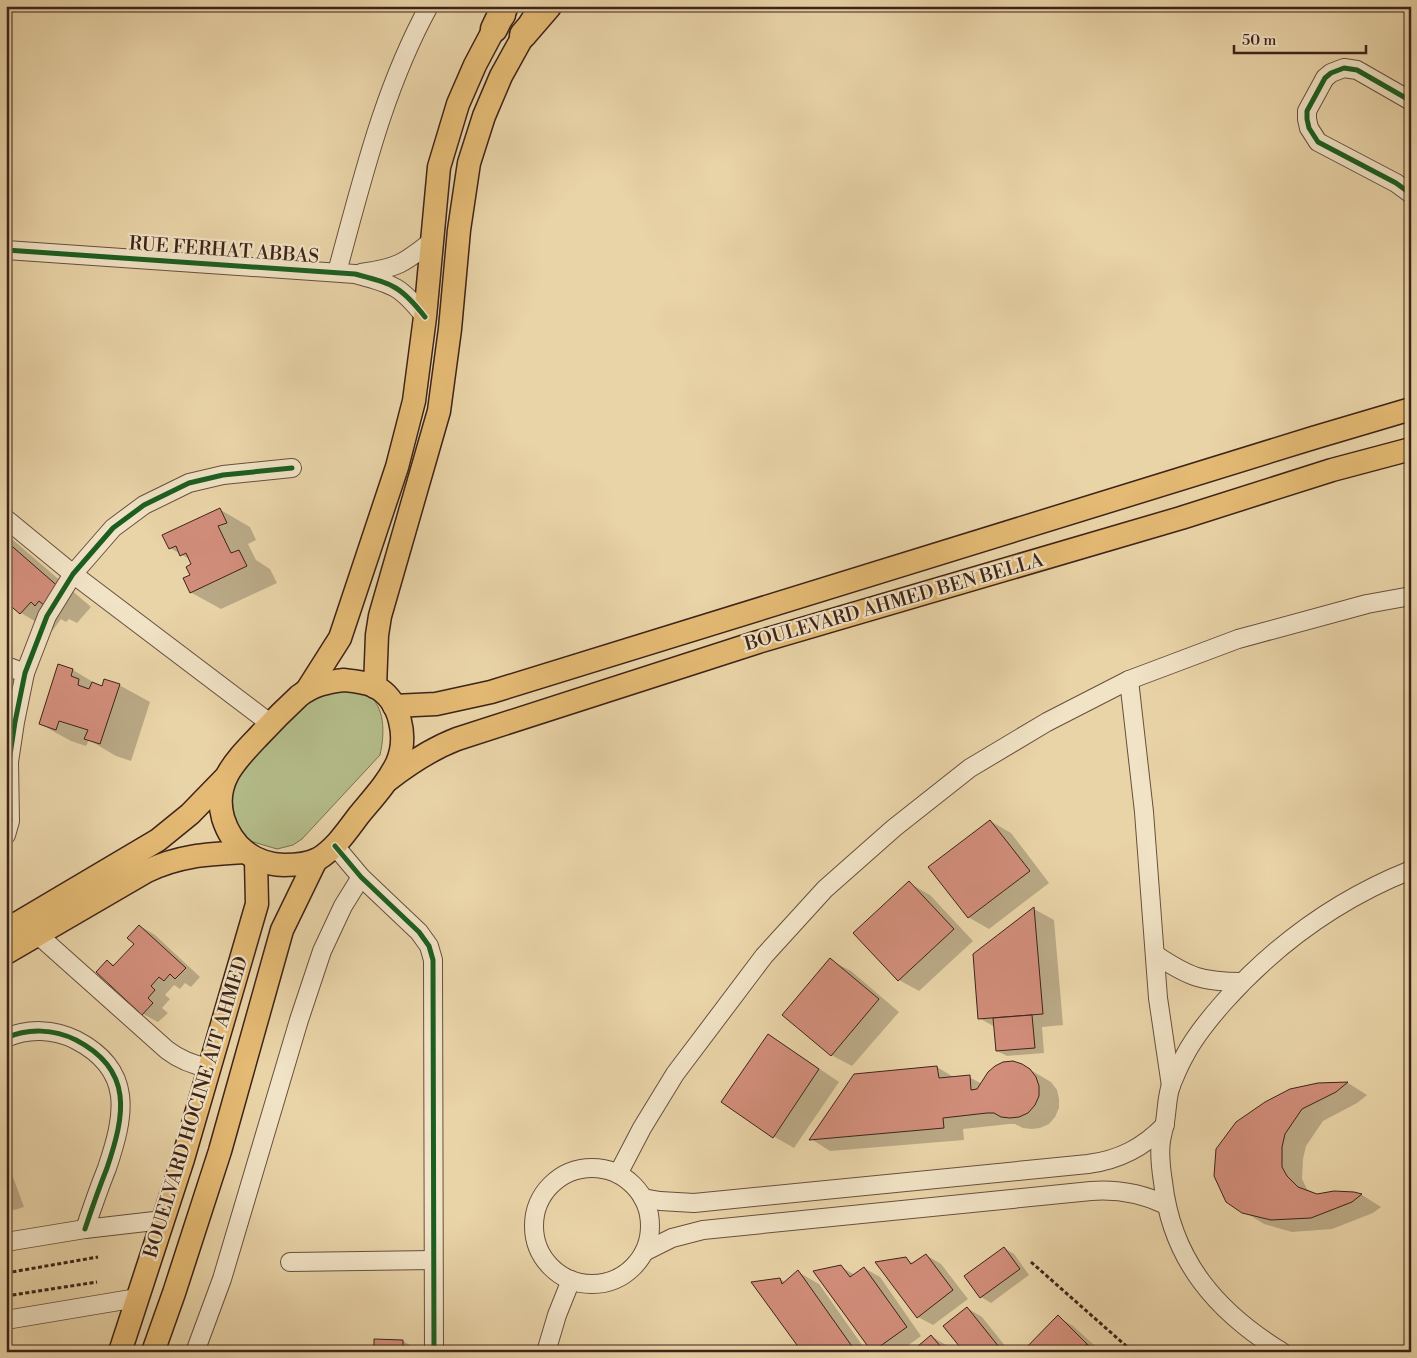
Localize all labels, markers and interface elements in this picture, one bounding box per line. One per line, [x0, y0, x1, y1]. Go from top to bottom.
scale bar [1234, 22, 1367, 54]
text: 50 m [1242, 31, 1276, 50]
street label: RUE FERHAT ABBAS [128, 231, 320, 269]
street label: BOULEVARD AHMED BEN BELLA [741, 548, 1047, 657]
street label: BOUELVARD HOCINE AIT AHMED [138, 953, 253, 1262]

